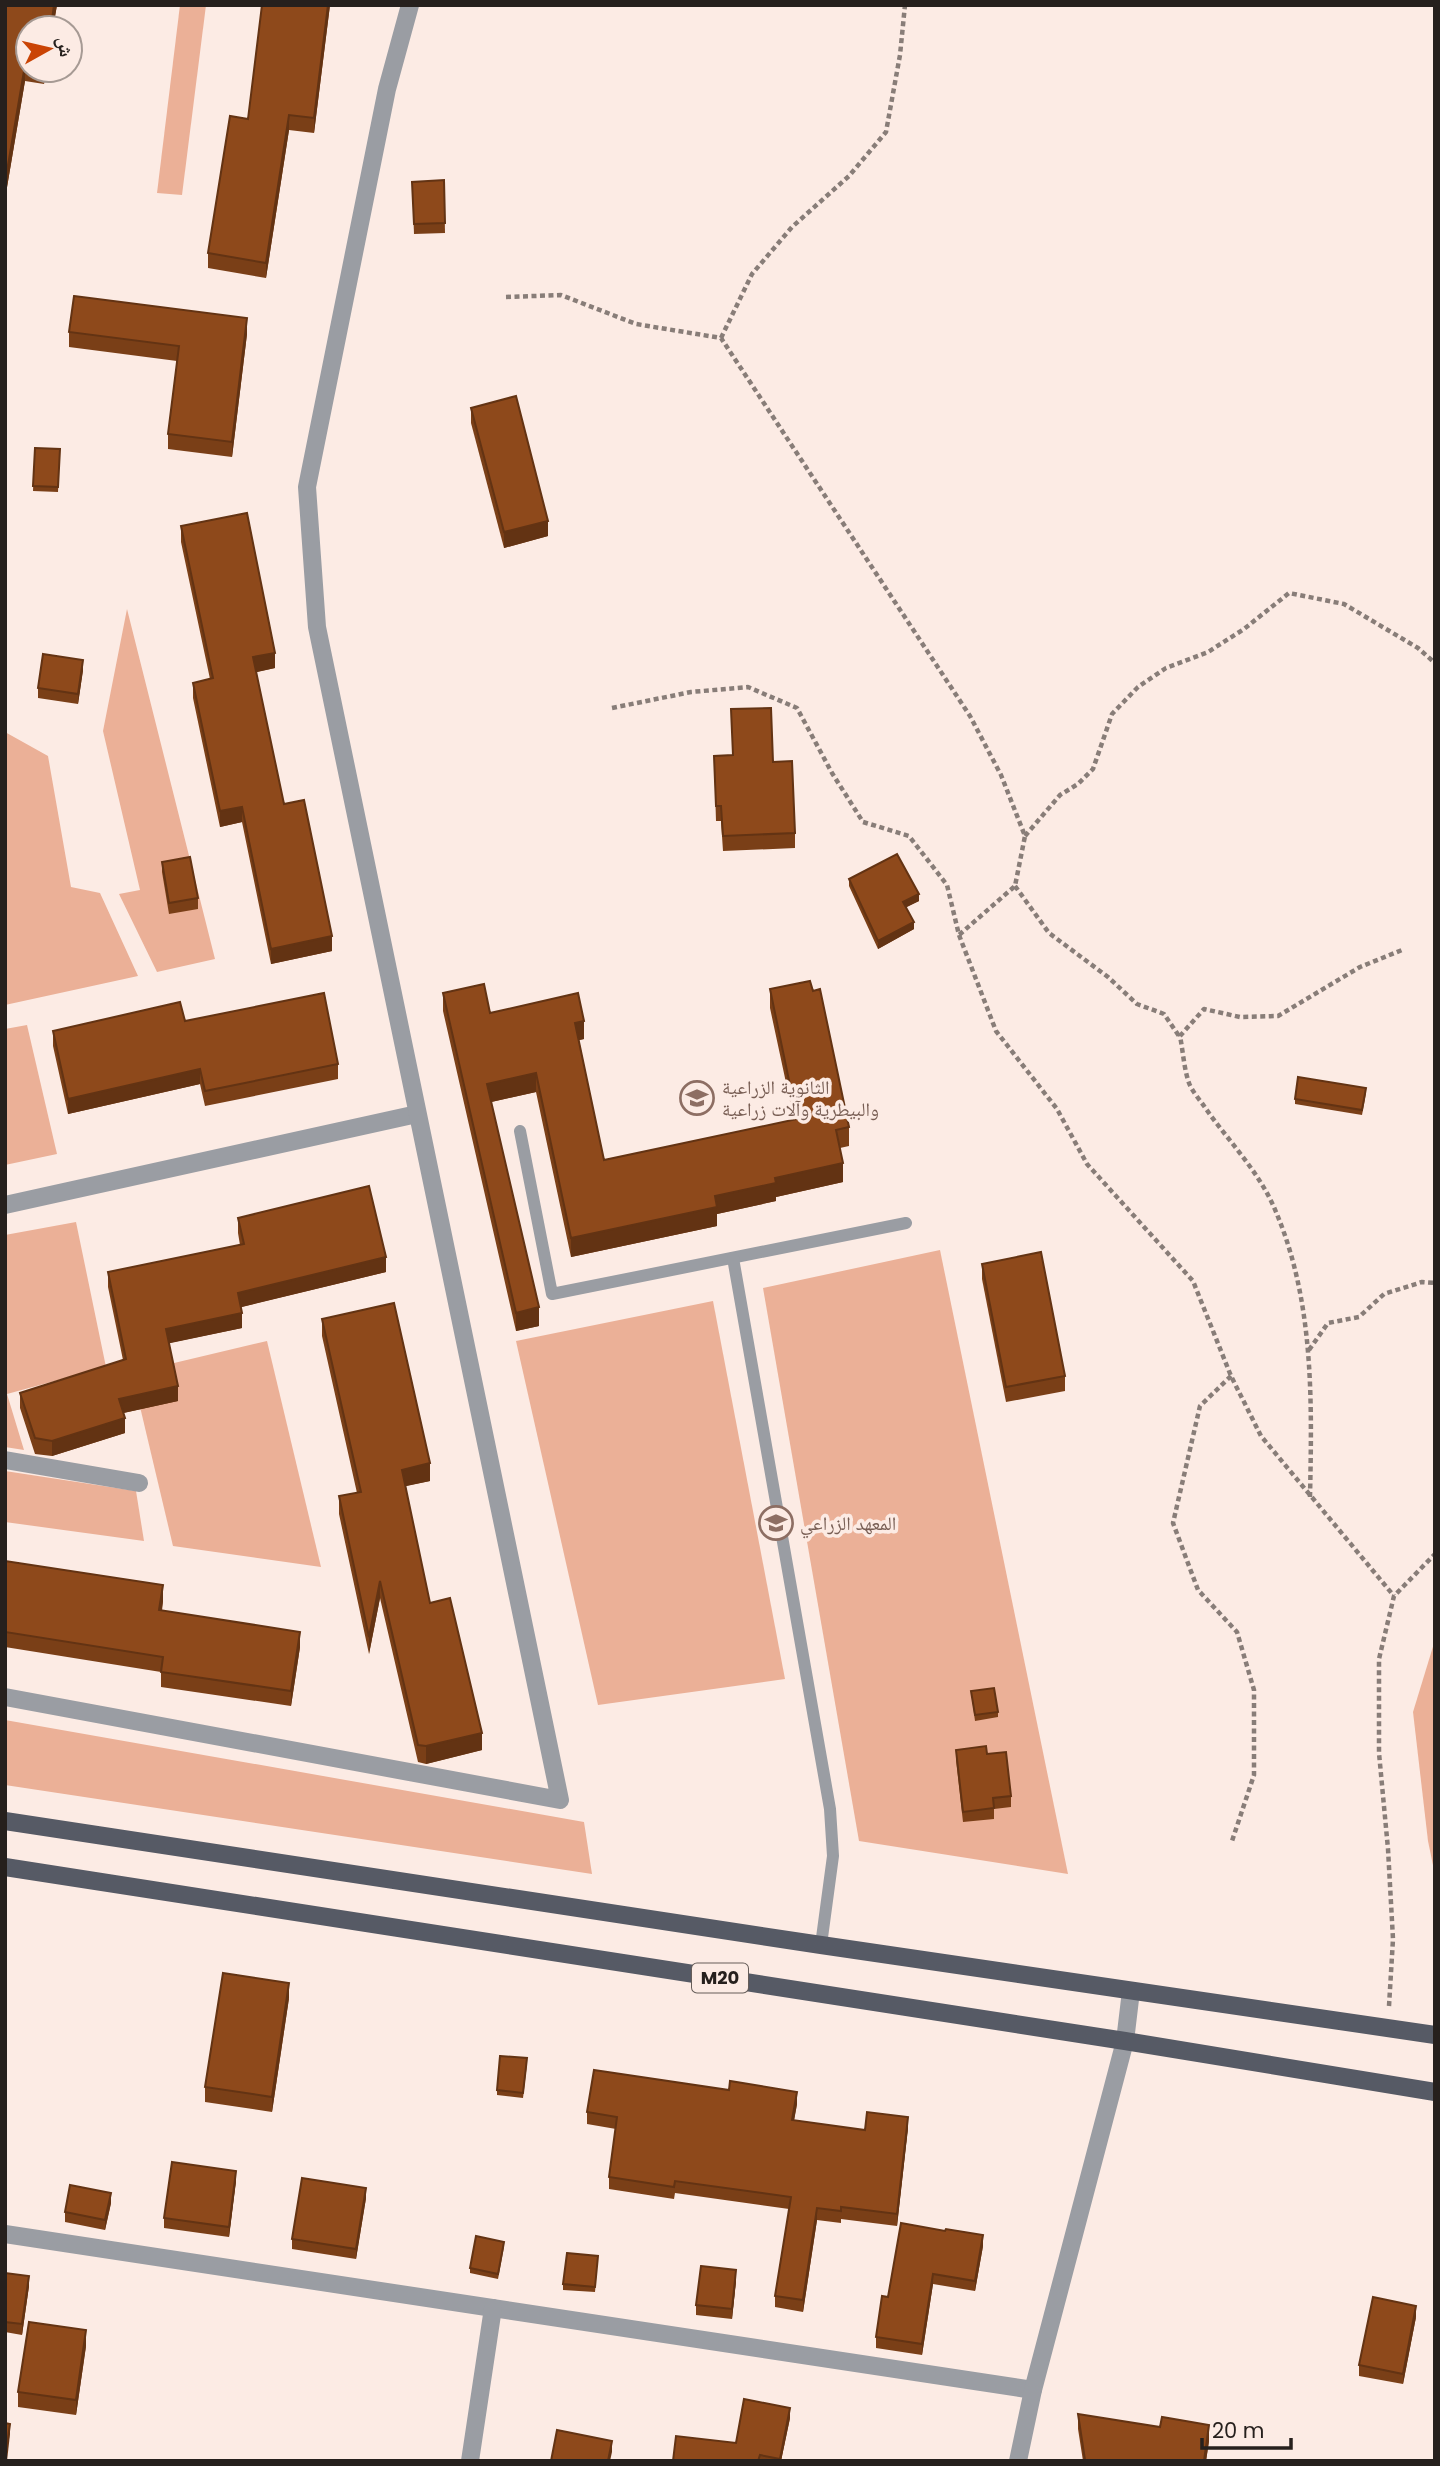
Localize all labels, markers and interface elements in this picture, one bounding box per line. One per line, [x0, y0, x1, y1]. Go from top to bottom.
north arrow [14, 14, 84, 84]
text: ش [51, 35, 80, 59]
place label: الثانوية الزراعية والبيطرية وآلات زراعية [722, 1074, 879, 1123]
school or university icon: الثانوية الزراعية والبيطرية وآلات زراعية [678, 1079, 716, 1117]
school or university icon: المعهد الزراعي [757, 1504, 795, 1542]
place label: المعهد الزراعي [800, 1510, 896, 1539]
road number: M20 [692, 1964, 748, 1992]
scale bar [1202, 2406, 1291, 2450]
text: 20 m [1212, 2416, 1265, 2445]

